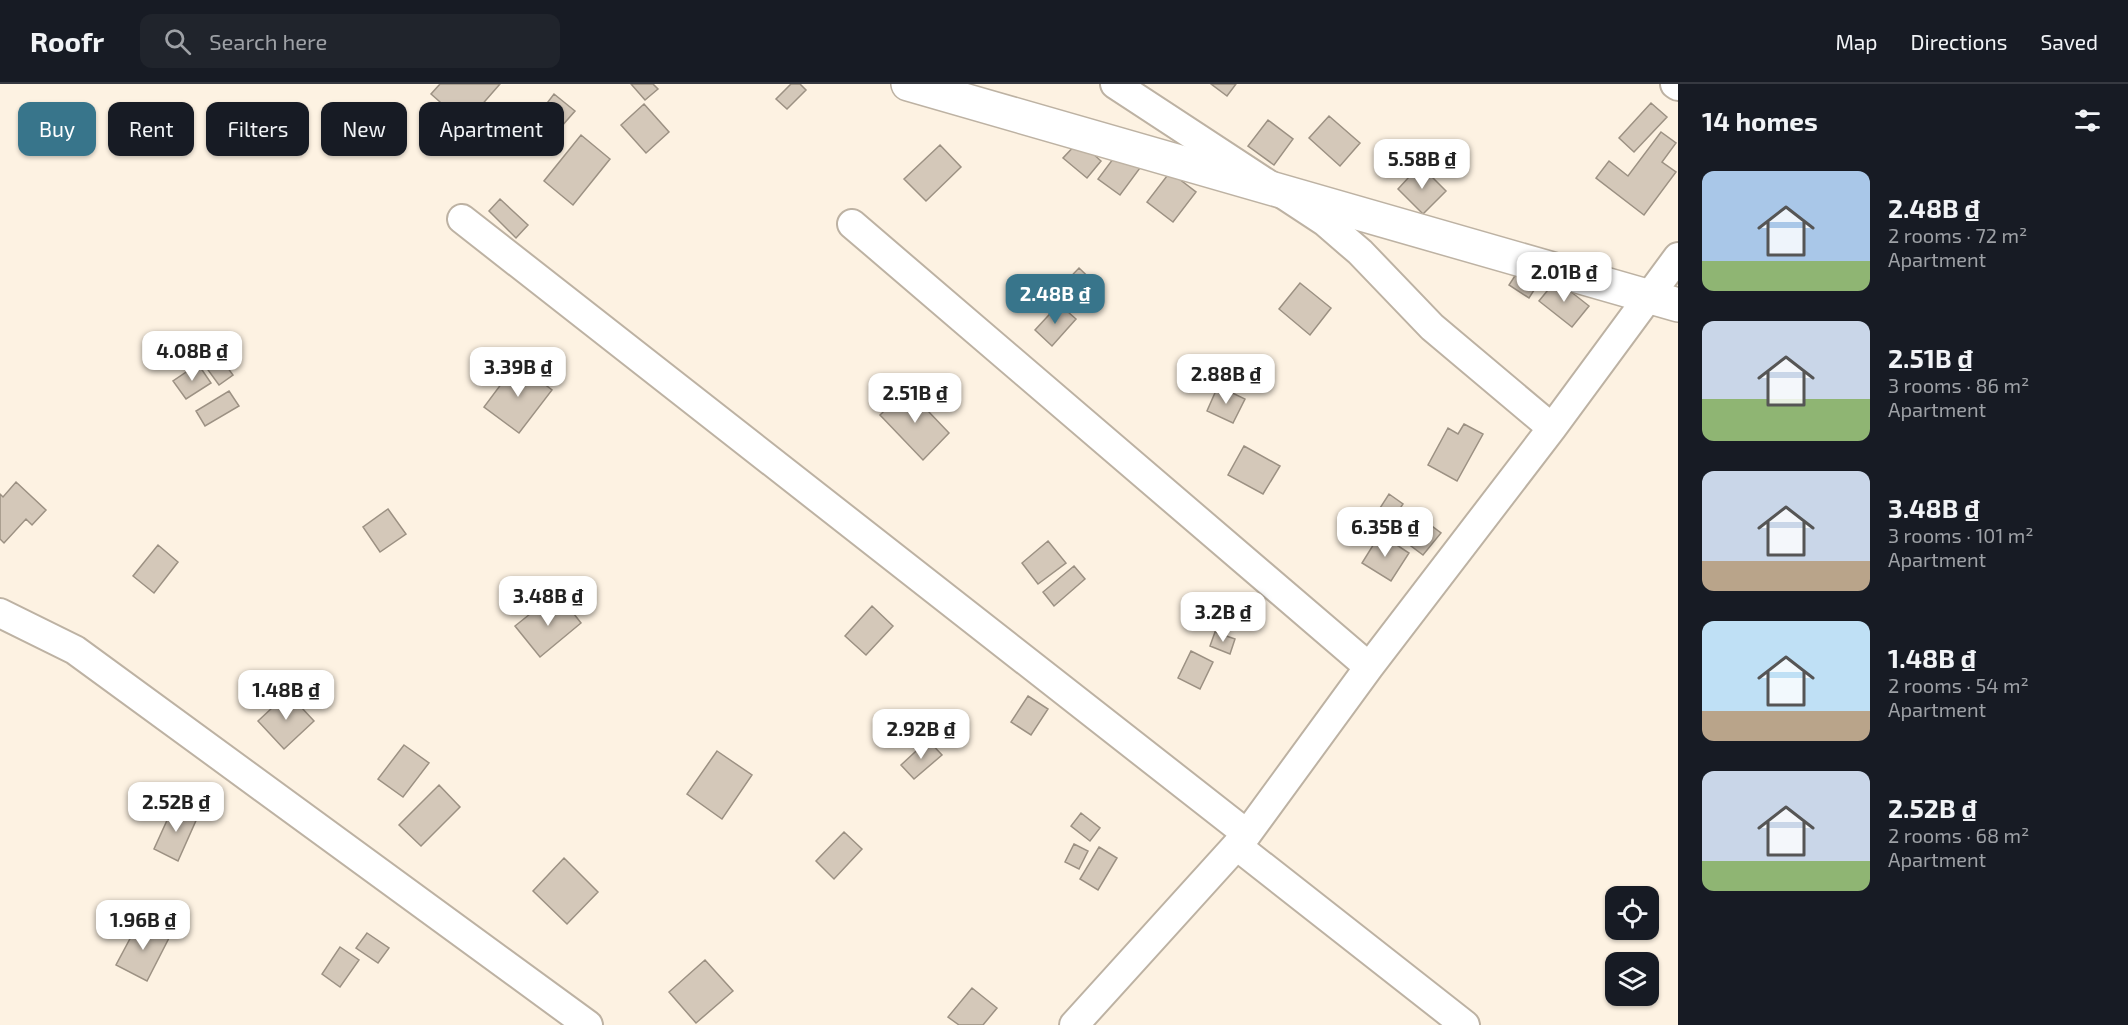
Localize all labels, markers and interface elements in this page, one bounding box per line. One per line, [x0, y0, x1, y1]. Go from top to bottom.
search box [140, 14, 560, 68]
text: Roofr [30, 24, 104, 58]
icon: search [161, 25, 194, 58]
text: Search here [209, 28, 327, 54]
text: Map [1835, 29, 1878, 54]
text: Directions [1911, 29, 2007, 54]
text: Saved [2040, 29, 2098, 54]
chip: Buy [18, 102, 96, 156]
chip: Rent [108, 102, 194, 156]
chip: Filters [206, 102, 309, 156]
chip: New [321, 102, 407, 156]
chip: Apartment [419, 102, 564, 156]
icon: filters [2071, 104, 2104, 137]
text: 14 homes [1702, 105, 1818, 136]
pin: 5.58B ₫ [1367, 139, 1477, 190]
text: 5.58B ₫ [1388, 146, 1456, 170]
text: 2.48B ₫ [1888, 192, 1980, 223]
icon: home [1750, 195, 1822, 267]
text: 2 rooms · 72 m² [1888, 223, 2027, 247]
text: Apartment [1888, 247, 1986, 271]
pin: 2.01B ₫ [1509, 252, 1619, 303]
text: 2.01B ₫ [1531, 259, 1597, 283]
pin: 2.48B ₫ [1000, 274, 1110, 325]
text: 2.48B ₫ [1020, 281, 1090, 305]
pin: 4.08B ₫ [137, 331, 247, 382]
text: 4.08B ₫ [156, 338, 228, 362]
text: 2.51B ₫ [1888, 342, 1973, 373]
icon: home [1750, 345, 1822, 417]
pin: 3.39B ₫ [463, 347, 573, 398]
text: 3.39B ₫ [484, 354, 552, 378]
pin: 2.88B ₫ [1171, 354, 1281, 405]
text: 2.88B ₫ [1191, 361, 1261, 385]
pin: 2.51B ₫ [860, 373, 970, 424]
text: 3 rooms · 86 m² [1888, 373, 2029, 397]
text: 2.51B ₫ [882, 380, 948, 404]
text: Apartment [1888, 397, 1986, 421]
text: 3.48B ₫ [1888, 492, 1979, 523]
icon: home [1750, 495, 1822, 567]
pin: 6.35B ₫ [1330, 507, 1440, 558]
text: 6.35B ₫ [1351, 514, 1419, 538]
text: 3 rooms · 101 m² [1888, 523, 2034, 547]
text: Apartment [1888, 547, 1986, 571]
pin: 3.48B ₫ [493, 576, 603, 627]
text: 3.48B ₫ [513, 583, 583, 607]
pin: 3.2B ₫ [1174, 592, 1272, 643]
text: 3.2B ₫ [1195, 599, 1251, 623]
text: 1.48B ₫ [1888, 642, 1976, 673]
icon: home [1750, 645, 1822, 717]
pin: 1.48B ₫ [231, 670, 341, 721]
text: 2 rooms · 54 m² [1888, 673, 2029, 697]
text: 1.48B ₫ [252, 677, 320, 701]
text: Apartment [1888, 697, 1986, 721]
pin: 2.92B ₫ [866, 709, 976, 760]
text: 2.92B ₫ [887, 716, 955, 740]
pin: 2.52B ₫ [121, 782, 231, 833]
text: 2.52B ₫ [142, 789, 210, 813]
text: 2.52B ₫ [1888, 792, 1977, 823]
icon: home [1750, 795, 1822, 867]
text: 2 rooms · 68 m² [1888, 823, 2029, 847]
text: Apartment [1888, 847, 1986, 871]
map controls [1605, 886, 1659, 1006]
button: locate [1605, 886, 1659, 940]
pin: 1.96B ₫ [88, 900, 198, 951]
text: 1.96B ₫ [110, 907, 176, 931]
button: layers [1605, 952, 1659, 1006]

